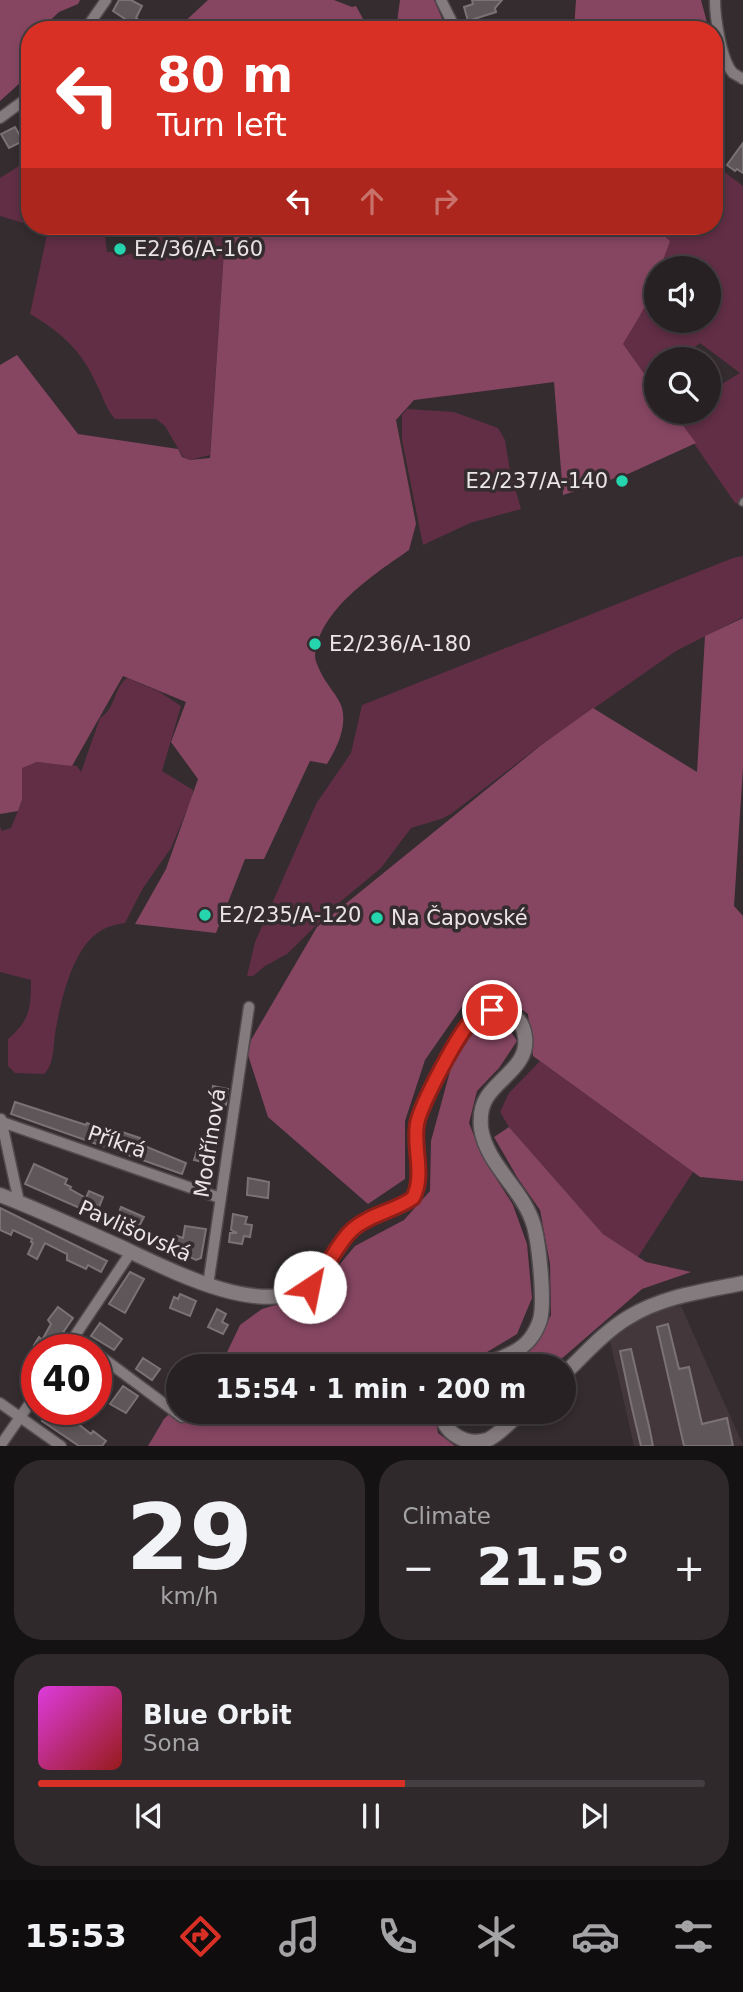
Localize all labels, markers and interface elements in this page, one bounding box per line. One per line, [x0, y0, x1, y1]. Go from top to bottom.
text: 80 m [157, 47, 293, 104]
icon: left [42, 49, 133, 140]
text: Turn left [157, 106, 287, 144]
icon: left [280, 182, 318, 220]
icon: ahead [353, 182, 391, 220]
icon: right [426, 182, 464, 220]
place label: E2/36/A-160 [134, 237, 263, 261]
marker: E2/36/A-160 [112, 241, 128, 257]
map controls [644, 256, 721, 424]
button: sound [644, 256, 721, 333]
button: search [644, 347, 721, 424]
place label: E2/237/A-140 [466, 469, 608, 493]
marker: E2/237/A-140 [614, 473, 630, 489]
place label: E2/236/A-180 [329, 632, 471, 656]
marker: E2/236/A-180 [307, 636, 323, 652]
place label: E2/235/A-120 [219, 903, 361, 927]
place label: Na Čapovské [391, 905, 528, 930]
marker: E2/235/A-120 [197, 907, 213, 923]
marker: Na Čapovské [369, 910, 385, 926]
pin [462, 980, 522, 1040]
icon: arrive [473, 991, 511, 1029]
street label: Modřínová [190, 1087, 230, 1199]
street label: Příkrá [85, 1121, 149, 1163]
street label: Pavlišovská [75, 1196, 195, 1266]
position arrow [273, 1250, 347, 1324]
speed limit sign: 40 [21, 1334, 112, 1425]
text: 15:54 · 1 min · 200 m [216, 1374, 526, 1404]
text: 29 [126, 1485, 253, 1590]
text: Climate [403, 1503, 491, 1529]
text: 21.5° [477, 1537, 631, 1597]
text: − [403, 1546, 434, 1590]
text: + [673, 1546, 705, 1590]
text: km/h [160, 1583, 218, 1609]
text: Blue Orbit [143, 1700, 292, 1730]
text: Sona [143, 1730, 200, 1756]
icon: previous [130, 1797, 168, 1835]
icon: pause [352, 1797, 390, 1835]
icon: next [575, 1797, 613, 1835]
icon: directions [176, 1912, 225, 1961]
icon: music [275, 1912, 324, 1961]
icon: phone [373, 1912, 422, 1961]
icon: climate [472, 1912, 521, 1961]
icon: car [571, 1912, 620, 1961]
icon: filters [669, 1912, 718, 1961]
text: 15:53 [25, 1917, 127, 1955]

